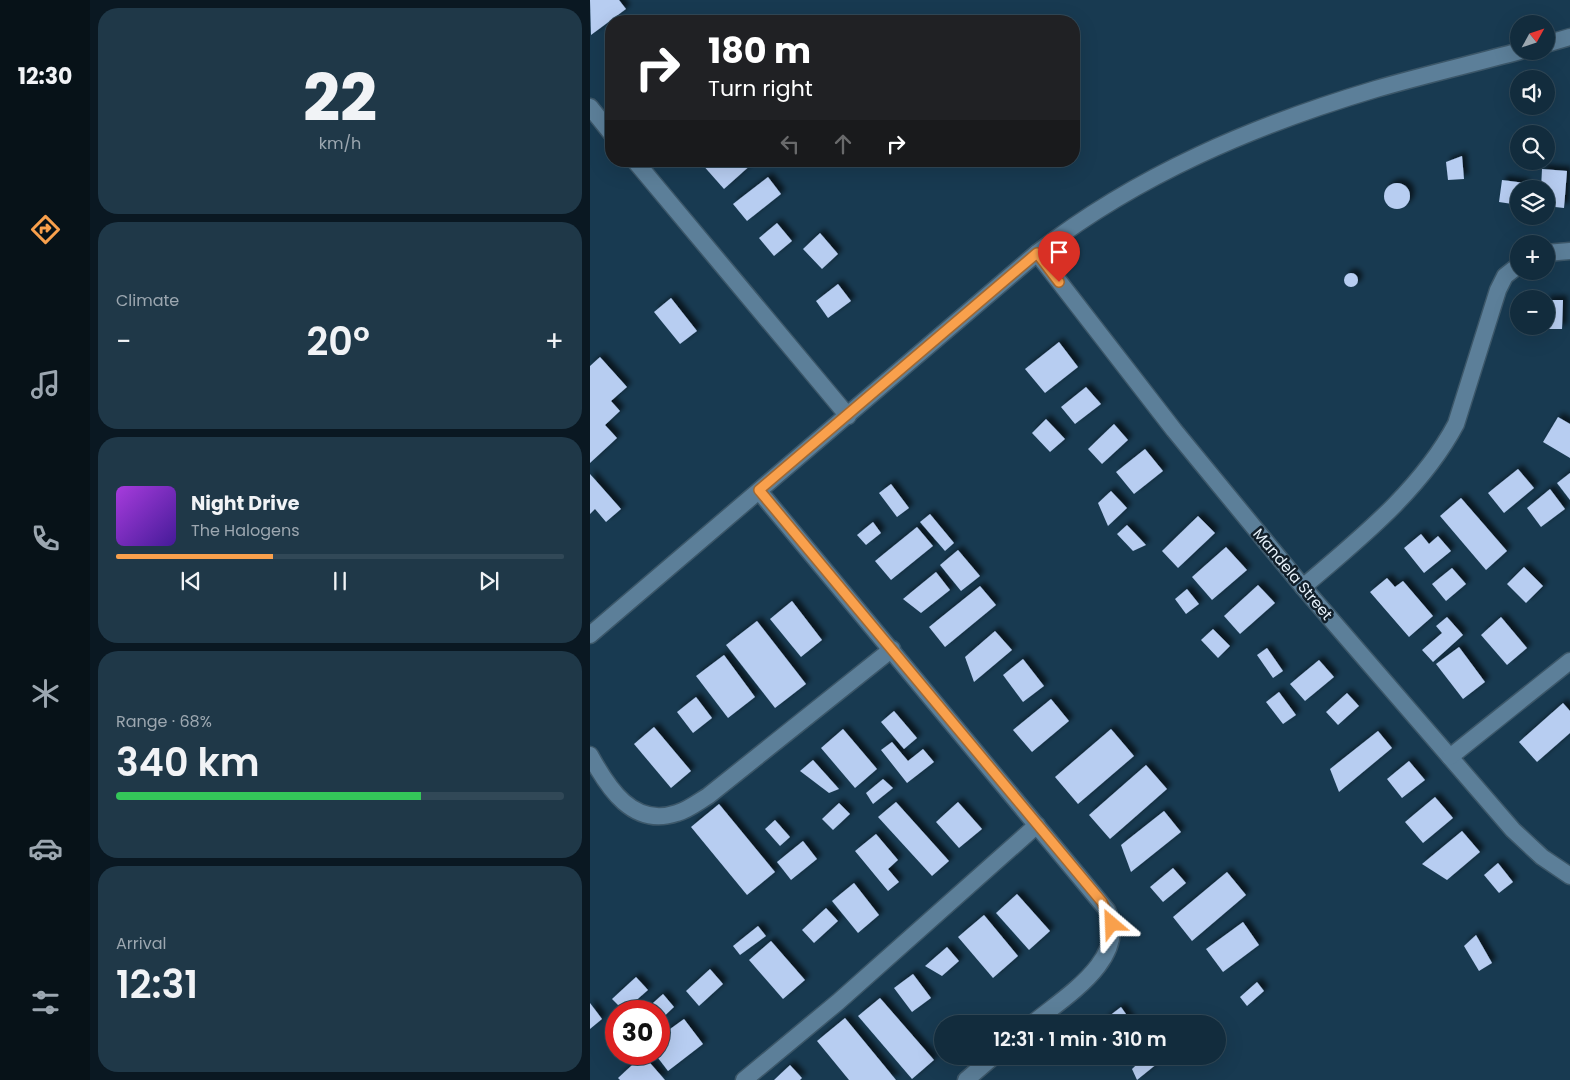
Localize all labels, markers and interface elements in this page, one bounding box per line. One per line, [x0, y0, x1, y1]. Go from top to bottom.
north arrow [1510, 15, 1555, 60]
map controls [1510, 15, 1555, 335]
text: 180 m [708, 26, 811, 75]
icon: right [625, 35, 690, 100]
text: 22 [303, 53, 377, 144]
text: 12:30 [18, 61, 72, 92]
button: sound [1510, 70, 1555, 115]
text: Turn right [708, 73, 813, 104]
button: search [1510, 125, 1555, 170]
icon: left [776, 130, 804, 158]
icon: ahead [829, 130, 857, 158]
icon: right [882, 130, 910, 158]
text: km/h [319, 132, 361, 155]
button: layers [1510, 180, 1555, 225]
icon: directions [28, 212, 63, 247]
pin [1038, 231, 1080, 282]
button: + [1510, 235, 1555, 280]
icon: arrive [1045, 238, 1073, 266]
text: Climate [116, 289, 179, 312]
button: − [1510, 290, 1555, 335]
text: 20° [307, 315, 370, 368]
text: − [116, 322, 131, 361]
text: + [545, 322, 564, 361]
icon: music [28, 367, 63, 402]
text: Night Drive [191, 490, 300, 517]
text: The Halogens [191, 519, 299, 542]
icon: phone [28, 521, 63, 556]
street label: Mandela Street [1248, 524, 1338, 624]
icon: previous [177, 567, 205, 595]
icon: pause [326, 567, 354, 595]
icon: next [475, 567, 503, 595]
icon: climate [28, 676, 63, 711]
text: Range · 68% [116, 710, 212, 733]
text: 340 km [116, 736, 260, 789]
icon: car [28, 831, 63, 866]
position arrow [1085, 897, 1137, 949]
text: Arrival [116, 932, 166, 955]
text: 12:31 [116, 958, 198, 1011]
icon: filters [28, 985, 63, 1020]
speed limit sign: 30 [605, 1000, 670, 1065]
text: 12:31 · 1 min · 310 m [993, 1026, 1167, 1053]

